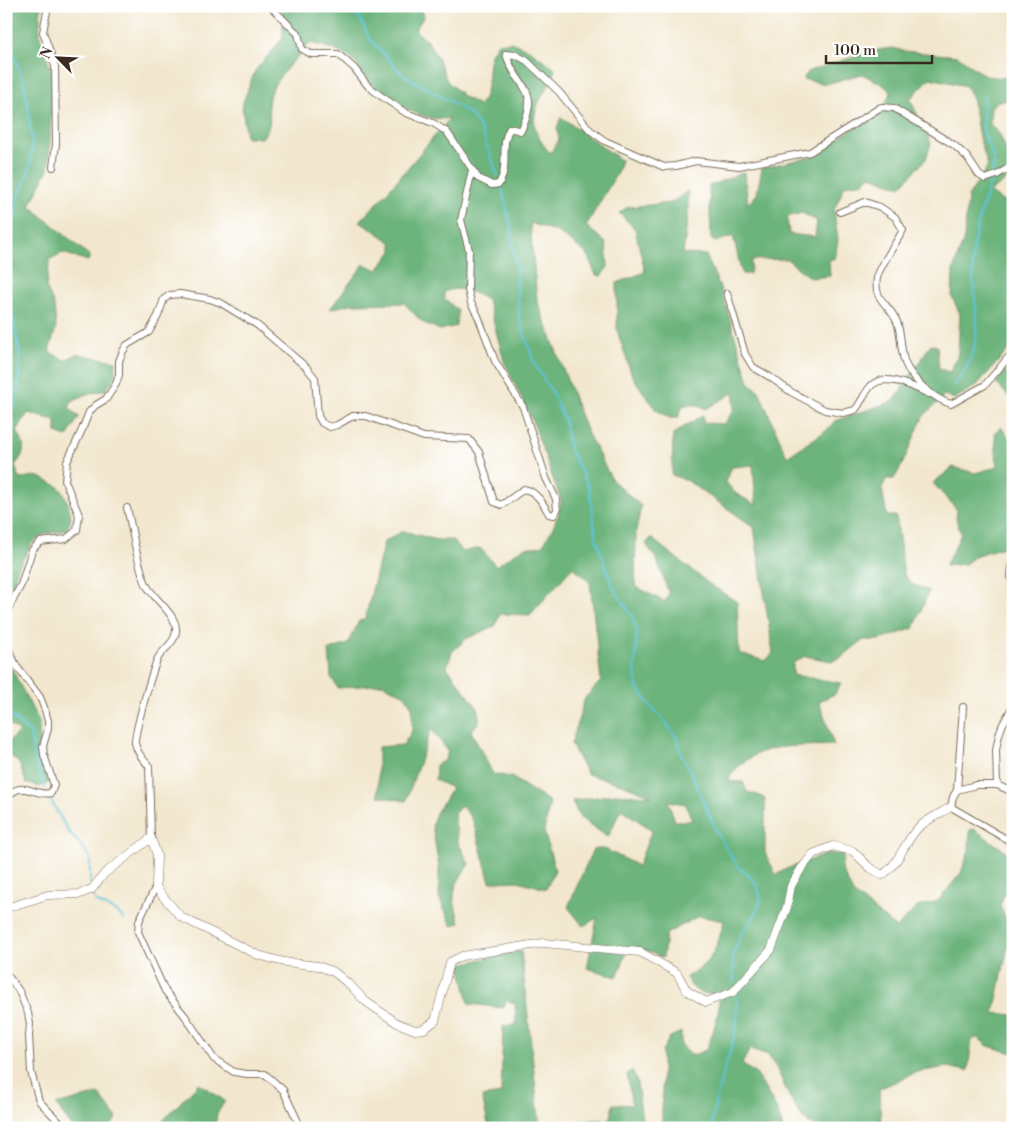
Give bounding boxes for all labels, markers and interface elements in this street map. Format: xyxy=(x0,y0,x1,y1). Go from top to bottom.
north arrow xyxy=(32,32,82,82)
scale bar xyxy=(826,32,933,64)
text: 100 m xyxy=(834,41,876,60)
text: N xyxy=(37,44,58,62)

